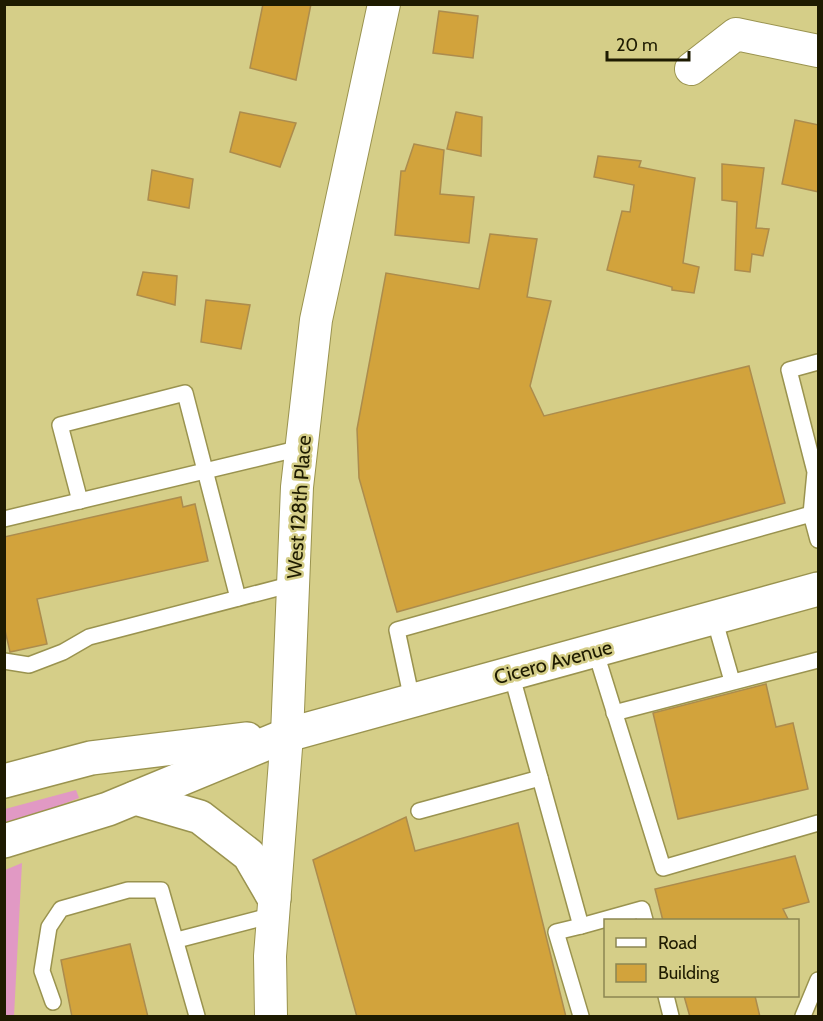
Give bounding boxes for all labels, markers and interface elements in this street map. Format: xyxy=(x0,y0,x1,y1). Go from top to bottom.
scale bar xyxy=(607,24,690,62)
text: 20 m xyxy=(616,34,658,56)
street label: West 128th Place xyxy=(282,434,316,580)
street label: Cicero Avenue xyxy=(491,635,615,689)
legend xyxy=(604,919,799,997)
text: Road xyxy=(658,932,697,954)
text: Building xyxy=(658,962,720,984)

